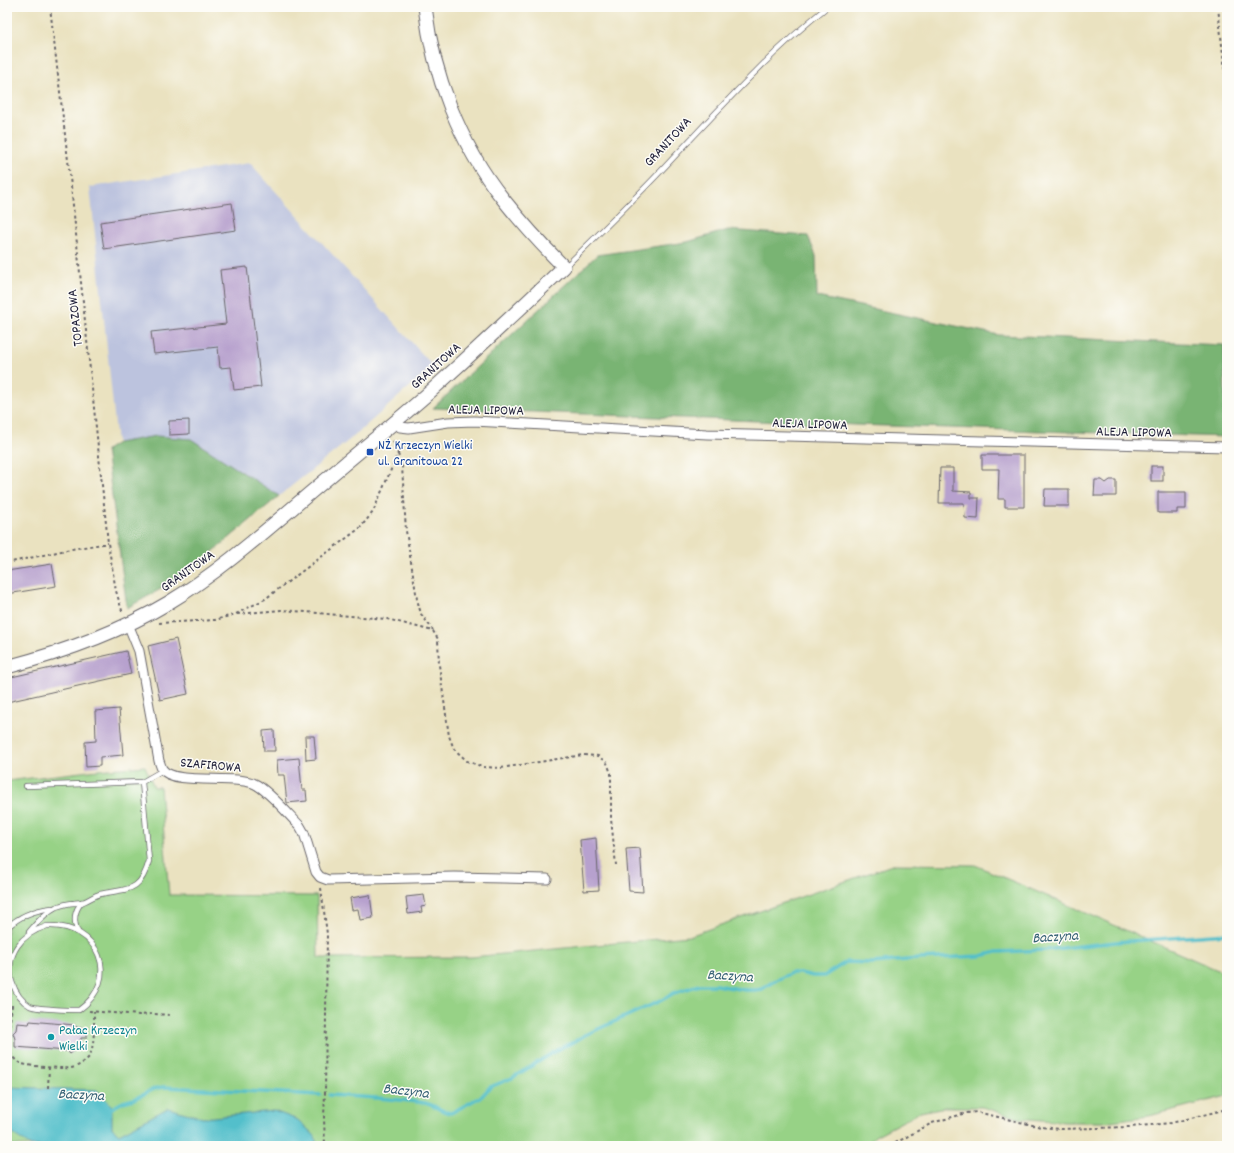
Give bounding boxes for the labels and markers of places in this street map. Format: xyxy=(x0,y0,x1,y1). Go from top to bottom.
place label: NŻ Krzeczyn Wielki ul. Granitowa 22 xyxy=(378,436,473,472)
marker: NŻ Krzeczyn Wielki ul. Granitowa 22 xyxy=(365,447,375,457)
place label: Pałac Krzeczyn Wielki xyxy=(59,1021,137,1057)
marker: Pałac Krzeczyn Wielki xyxy=(46,1032,56,1042)

